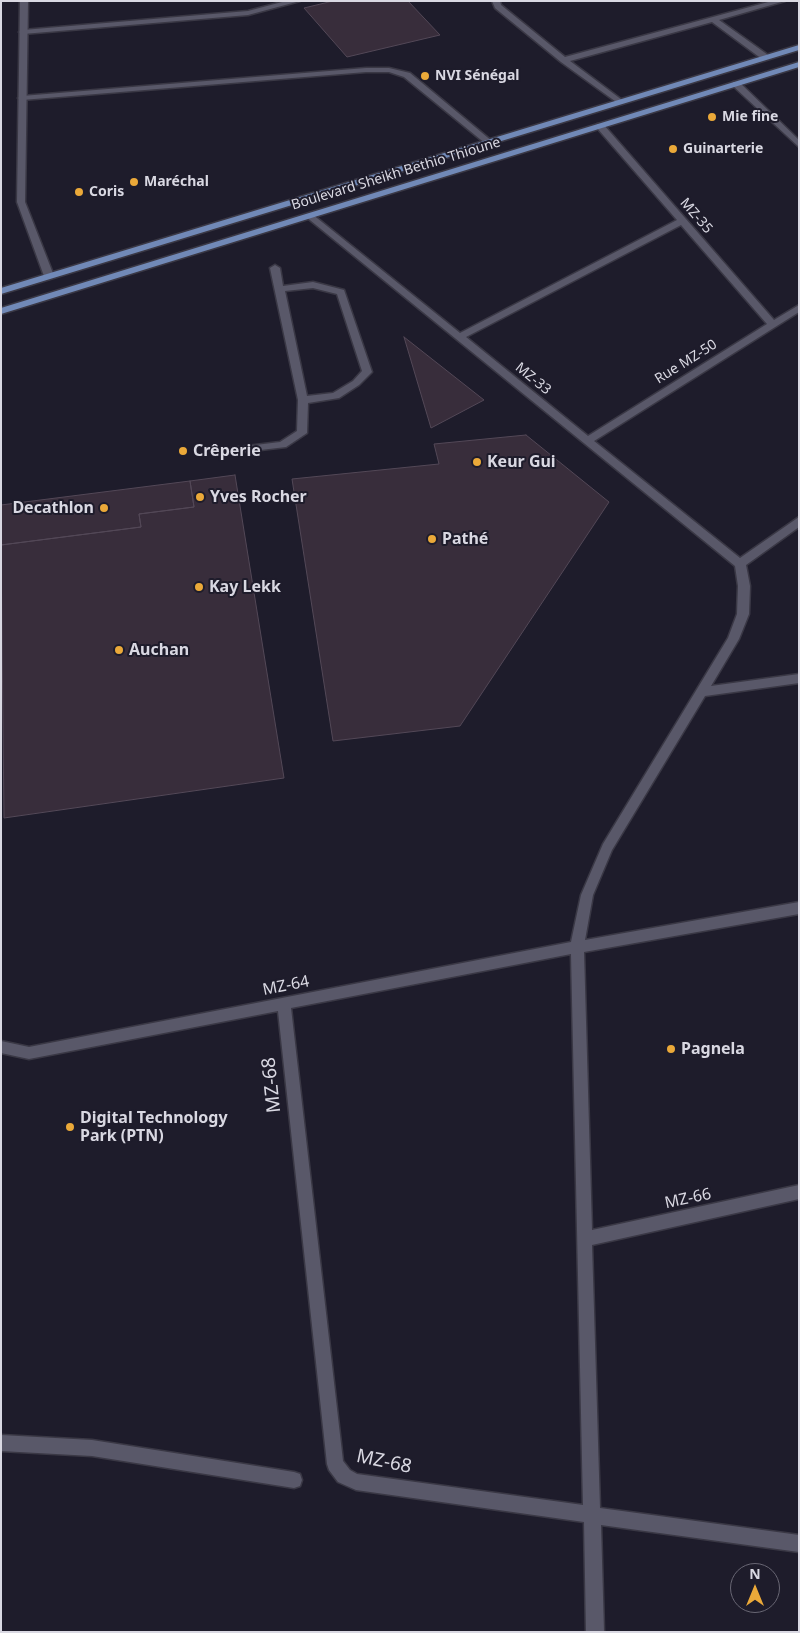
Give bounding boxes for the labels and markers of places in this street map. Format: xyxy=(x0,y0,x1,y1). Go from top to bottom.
place label: NVI Sénégal xyxy=(435,68,520,84)
marker: NVI Sénégal xyxy=(419,70,431,82)
place label: Mie fine xyxy=(722,109,778,125)
marker: Mie fine xyxy=(706,111,718,123)
place label: Guinarterie xyxy=(683,141,763,157)
marker: Guinarterie xyxy=(667,143,679,155)
place label: Maréchal xyxy=(144,174,209,190)
marker: Maréchal xyxy=(128,176,140,188)
place label: Coris xyxy=(89,184,124,200)
marker: Coris xyxy=(73,186,85,198)
place label: Crêperie xyxy=(193,441,261,461)
marker: Crêperie xyxy=(177,445,189,457)
place label: Keur Gui xyxy=(487,452,556,472)
marker: Keur Gui xyxy=(471,456,483,468)
place label: Yves Rocher xyxy=(210,487,307,507)
marker: Yves Rocher xyxy=(194,491,206,503)
place label: Decathlon xyxy=(12,498,94,518)
marker: Decathlon xyxy=(98,502,110,514)
place label: Pathé xyxy=(442,529,488,549)
marker: Pathé xyxy=(426,533,438,545)
place label: Kay Lekk xyxy=(209,577,281,597)
marker: Kay Lekk xyxy=(193,581,205,593)
place label: Auchan xyxy=(129,640,189,660)
marker: Auchan xyxy=(113,644,125,656)
place label: Pagnela xyxy=(681,1039,745,1059)
marker: Pagnela xyxy=(665,1043,677,1055)
place label: Digital Technology Park (PTN) xyxy=(80,1108,228,1146)
marker: Digital Technology Park (PTN) xyxy=(64,1121,76,1133)

